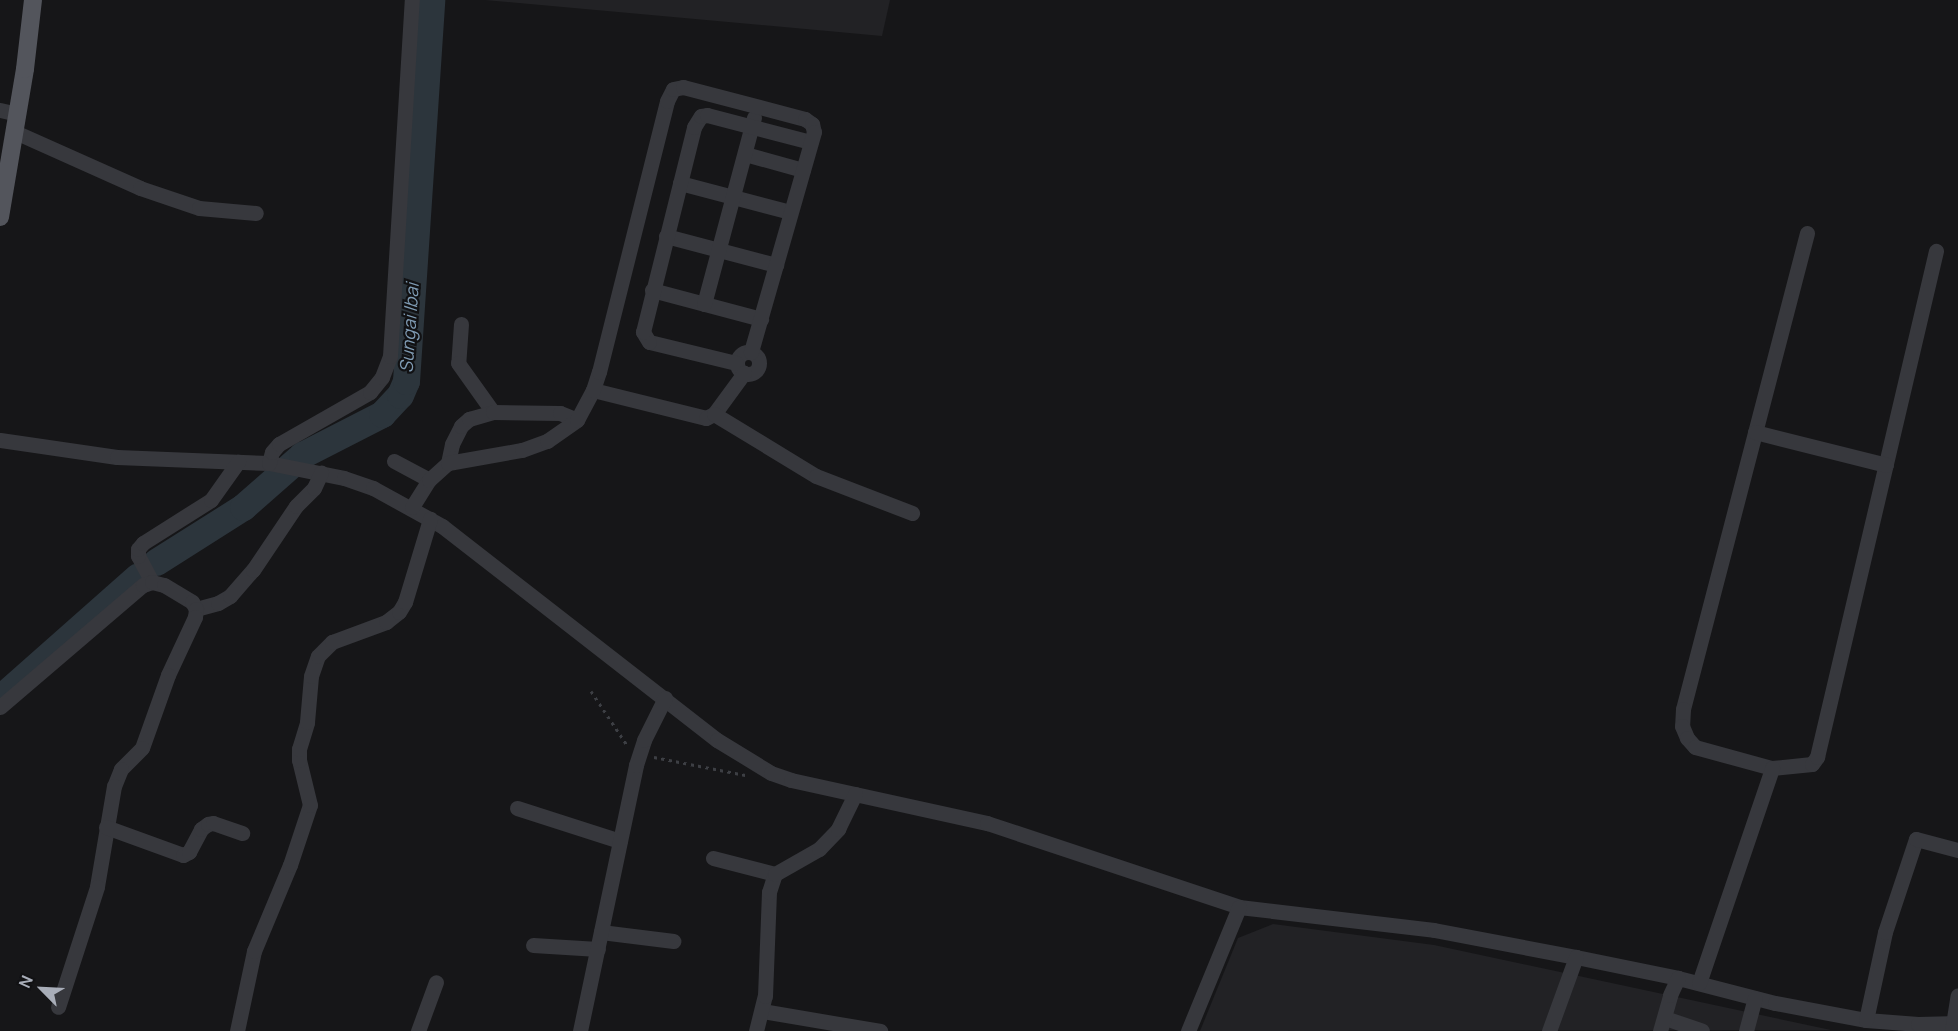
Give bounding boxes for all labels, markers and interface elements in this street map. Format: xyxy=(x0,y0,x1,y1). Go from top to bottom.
water label: Sungai Ibai xyxy=(395,282,423,374)
north arrow xyxy=(12,959,72,1019)
text: N xyxy=(13,972,38,991)

